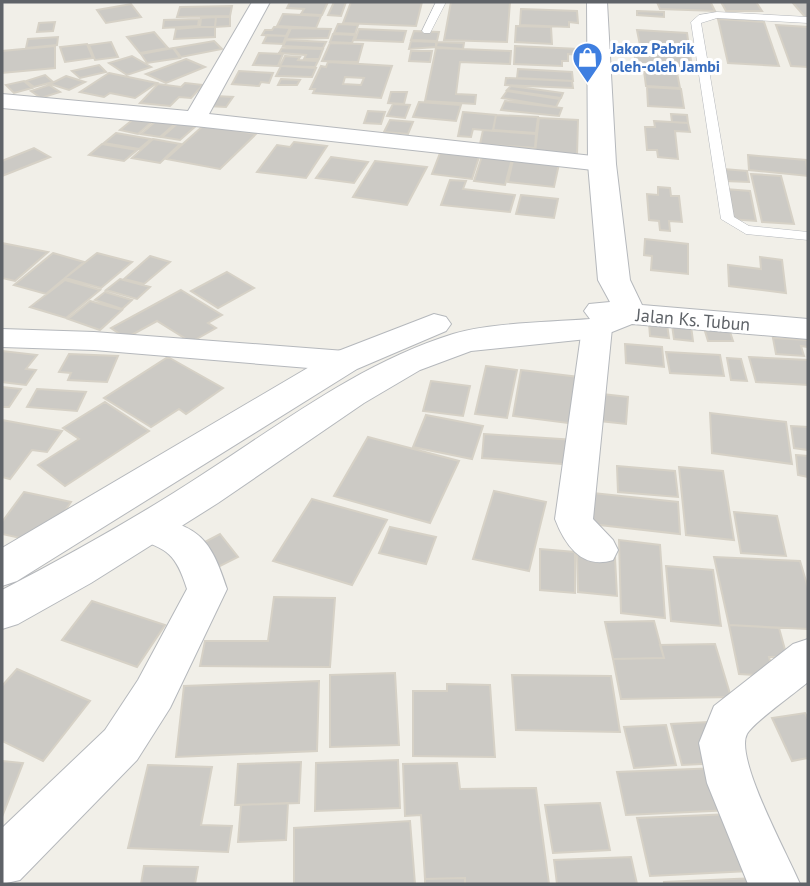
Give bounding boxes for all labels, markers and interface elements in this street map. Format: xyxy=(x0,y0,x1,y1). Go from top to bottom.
place label: Jakoz Pabrik oleh-oleh Jambi xyxy=(610,38,720,76)
shop icon: Jakoz Pabrik oleh-oleh Jambi xyxy=(571,40,605,84)
street label: Jalan Ks. Tubun xyxy=(634,303,751,336)

